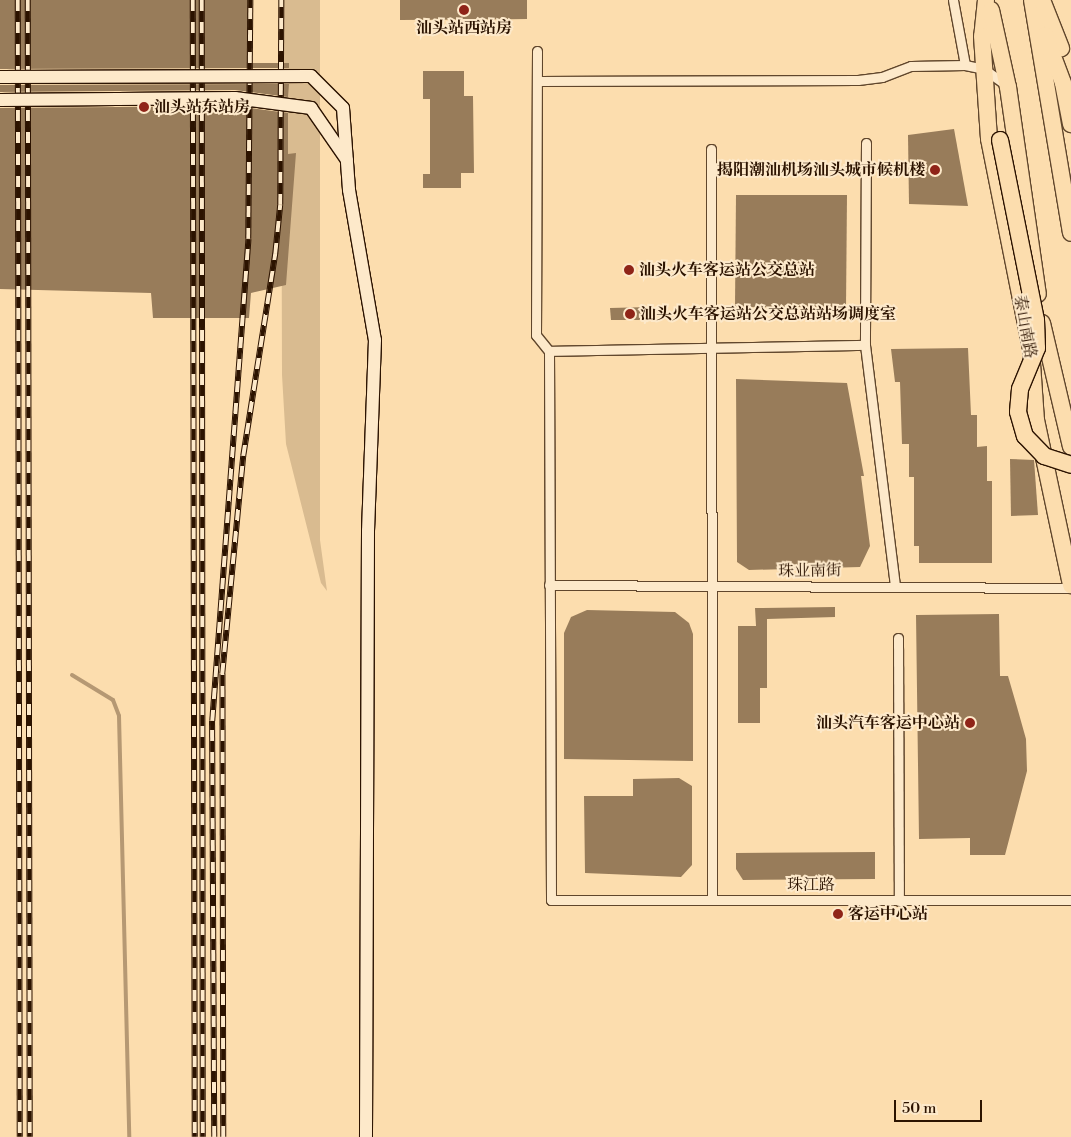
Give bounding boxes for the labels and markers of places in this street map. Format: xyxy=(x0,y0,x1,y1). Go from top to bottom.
marker: 汕头站西站房 xyxy=(458,4,470,16)
place label: 汕头站西站房 xyxy=(416,18,512,38)
place label: 汕头站东站房 xyxy=(154,97,250,117)
marker: 汕头站东站房 xyxy=(138,101,150,113)
place label: 揭阳潮汕机场汕头城市候机楼 xyxy=(717,160,925,180)
marker: 揭阳潮汕机场汕头城市候机楼 xyxy=(929,164,941,176)
place label: 汕头火车客运站公交总站 xyxy=(639,260,815,280)
marker: 汕头火车客运站公交总站 xyxy=(623,264,635,276)
place label: 汕头火车客运站公交总站站场调度室 xyxy=(640,304,896,324)
marker: 汕头火车客运站公交总站站场调度室 xyxy=(624,308,636,320)
place label: 汕头汽车客运中心站 xyxy=(816,713,960,733)
marker: 汕头汽车客运中心站 xyxy=(964,717,976,729)
place label: 客运中心站 xyxy=(848,904,928,924)
marker: 客运中心站 xyxy=(832,908,844,920)

